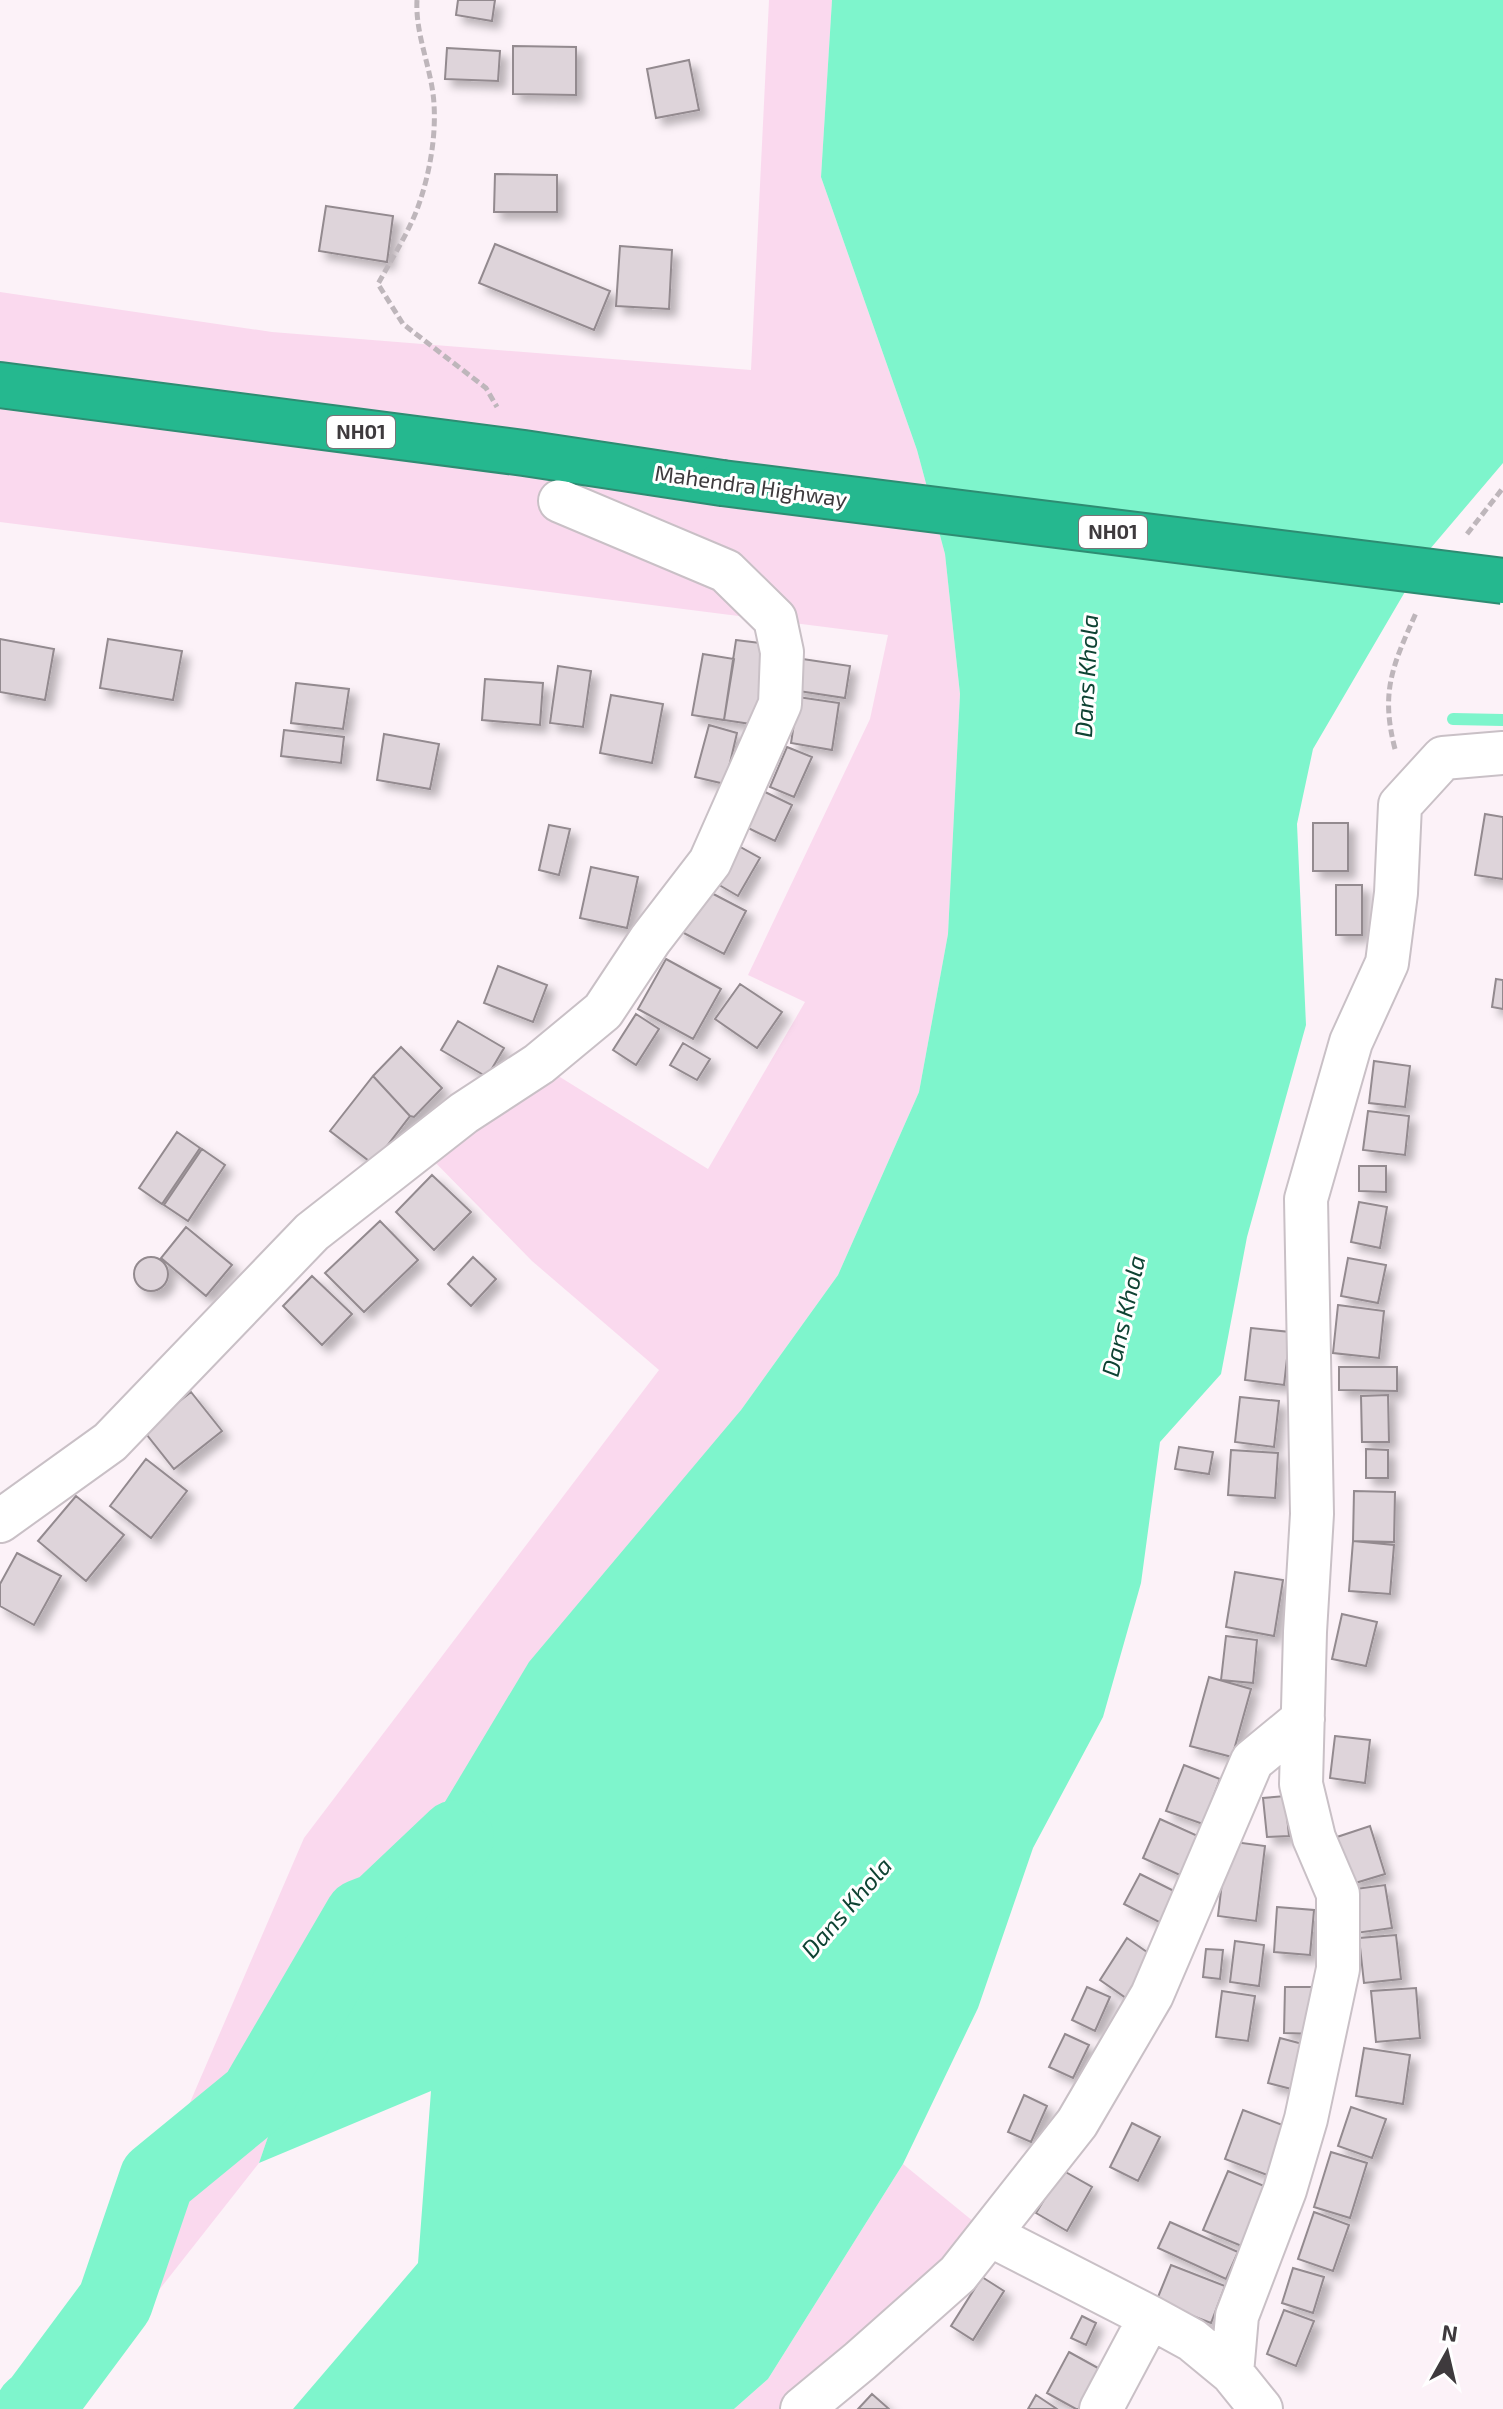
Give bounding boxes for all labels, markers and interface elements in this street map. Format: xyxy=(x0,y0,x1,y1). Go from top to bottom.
road number: NH01 xyxy=(327,416,395,448)
street label: Mahendra Highway xyxy=(653,459,849,511)
road number: NH01 xyxy=(1079,516,1147,548)
water label: Dans Khola xyxy=(1068,614,1103,738)
water label: Dans Khola xyxy=(1095,1252,1151,1379)
water label: Dans Khola xyxy=(794,1851,897,1963)
north arrow xyxy=(1407,2313,1487,2393)
text: N xyxy=(1440,2318,1460,2346)

